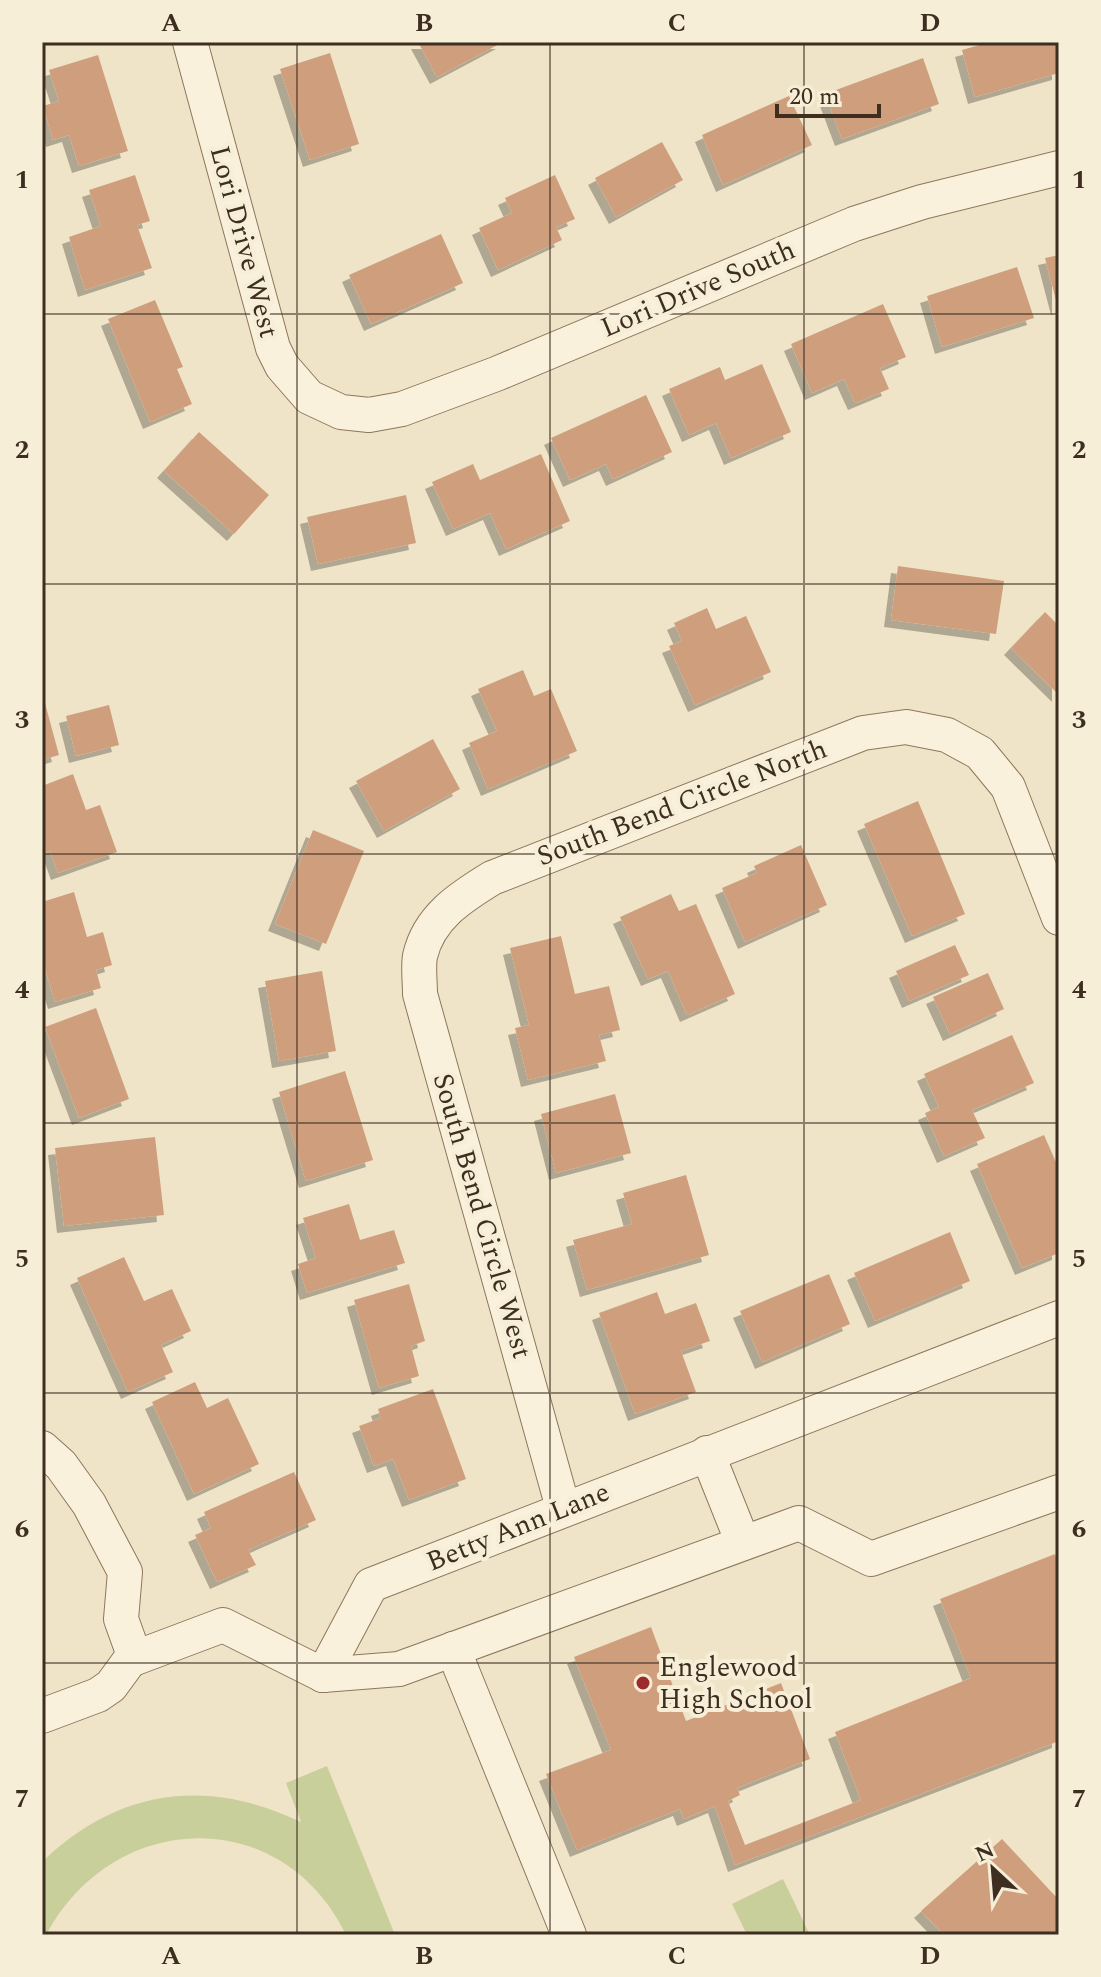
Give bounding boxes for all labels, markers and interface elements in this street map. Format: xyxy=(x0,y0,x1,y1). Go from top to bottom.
text: A xyxy=(161,3,181,43)
text: B xyxy=(415,3,433,43)
text: C xyxy=(668,3,686,43)
text: D xyxy=(920,3,940,43)
scale bar xyxy=(777,68,879,118)
text: 20 m xyxy=(789,79,840,115)
street label: Lori Drive West xyxy=(198,141,290,343)
text: 1 xyxy=(15,160,29,200)
text: 1 xyxy=(1072,160,1086,200)
street label: Lori Drive South xyxy=(594,229,802,349)
text: 2 xyxy=(15,430,29,470)
text: 2 xyxy=(1072,430,1086,470)
text: 3 xyxy=(15,700,29,740)
text: 3 xyxy=(1072,700,1086,740)
street label: South Bend Circle North xyxy=(531,728,833,878)
text: 4 xyxy=(15,970,30,1010)
text: 4 xyxy=(1072,970,1087,1010)
street label: South Bend Circle West xyxy=(421,1068,543,1364)
text: 5 xyxy=(15,1239,29,1279)
text: 5 xyxy=(1072,1239,1086,1279)
street label: Betty Ann Lane xyxy=(420,1471,616,1583)
text: 6 xyxy=(15,1509,29,1549)
text: 6 xyxy=(1072,1509,1086,1549)
place label: Englewood High School xyxy=(659,1646,813,1721)
marker: Englewood High School xyxy=(634,1674,652,1692)
text: 7 xyxy=(15,1779,29,1819)
text: 7 xyxy=(1072,1779,1086,1819)
north arrow xyxy=(953,1829,1033,1909)
text: N xyxy=(970,1834,1000,1871)
text: A xyxy=(161,1936,181,1976)
text: B xyxy=(415,1936,433,1976)
text: C xyxy=(668,1936,686,1976)
text: D xyxy=(920,1936,940,1976)

